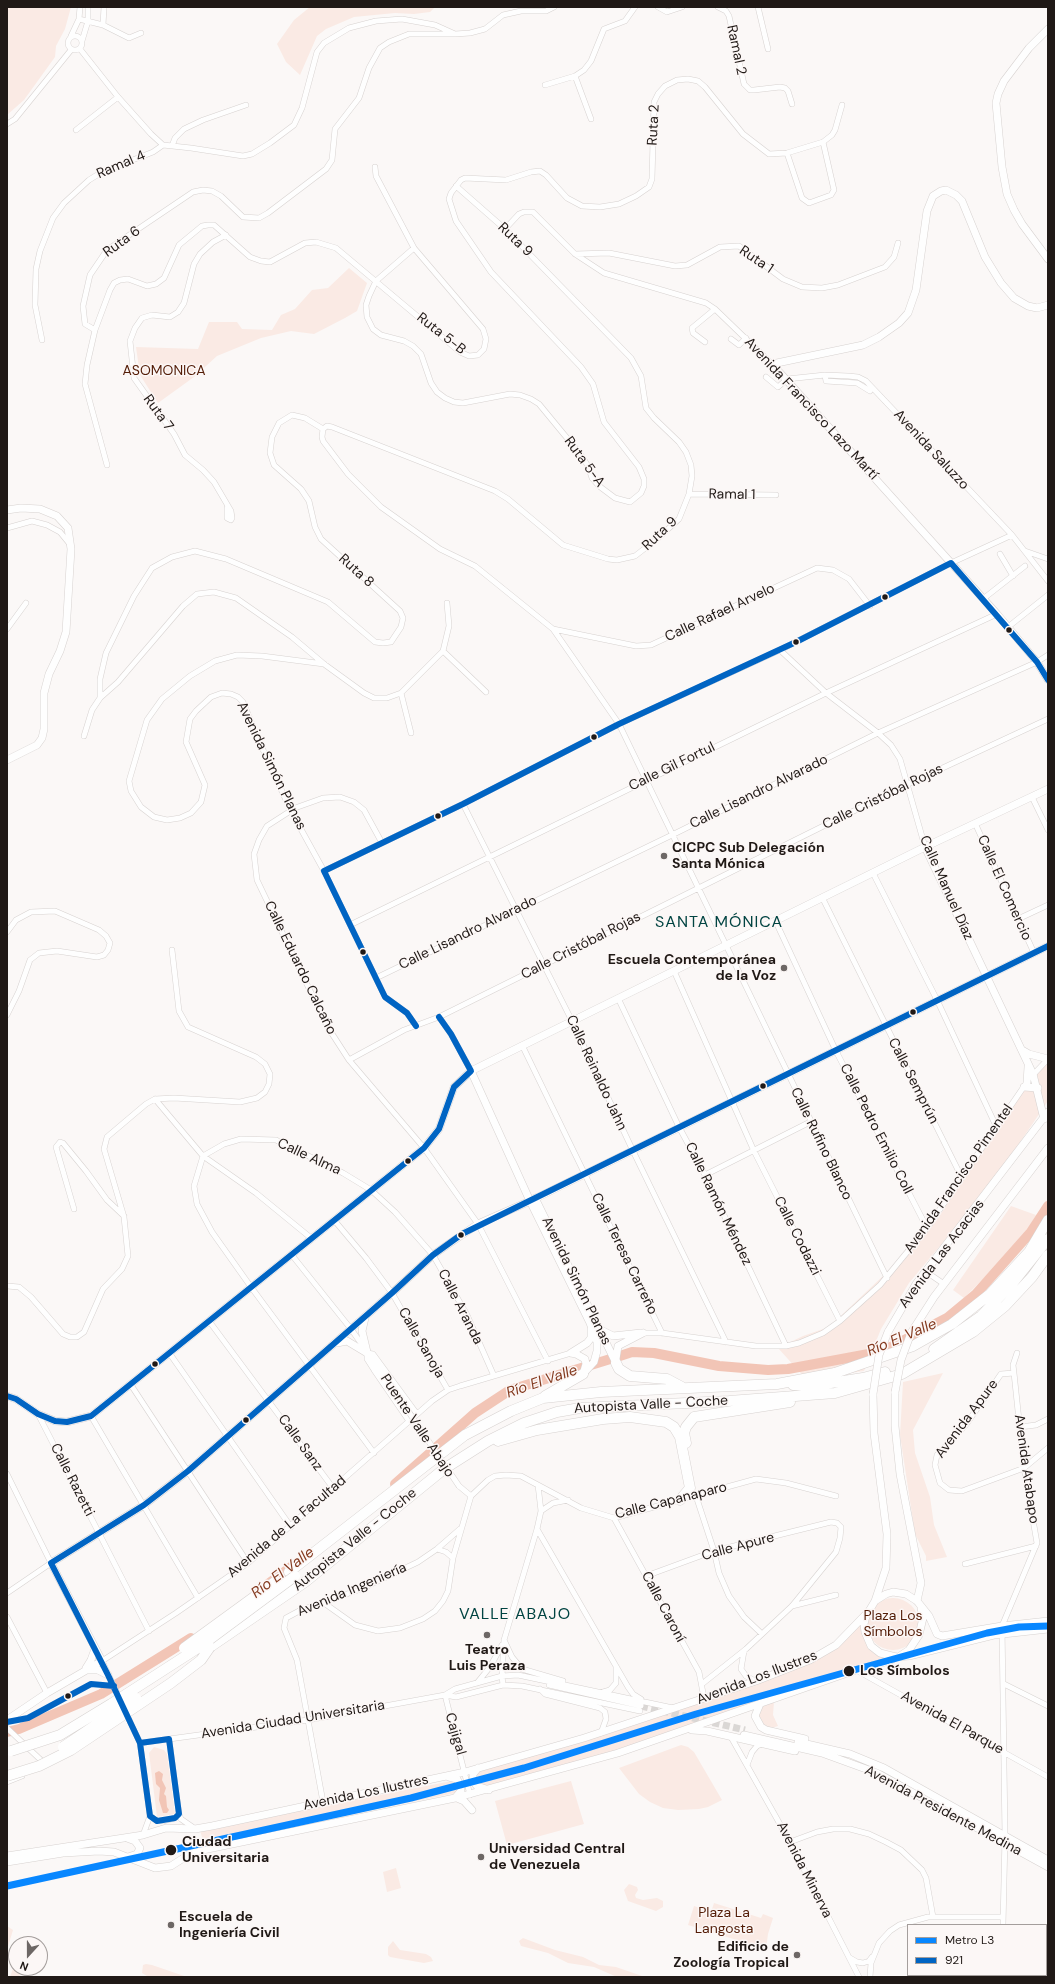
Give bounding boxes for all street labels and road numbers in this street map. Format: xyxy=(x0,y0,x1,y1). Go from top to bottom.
street label: Ramal 2 xyxy=(723,23,749,77)
street label: Ruta 2 xyxy=(645,104,663,146)
street label: Ramal 4 xyxy=(94,147,148,183)
street label: Ruta 9 xyxy=(494,219,536,261)
street label: Ruta 6 xyxy=(100,223,144,261)
street label: Ruta 1 xyxy=(736,243,776,277)
street label: Ruta 5-B xyxy=(413,310,469,358)
street label: Avenida Francisco Lazo Martí xyxy=(741,334,881,484)
street label: Ruta 7 xyxy=(139,392,177,434)
street label: Avenida Saluzzo xyxy=(890,407,972,493)
street label: Ruta 5-A xyxy=(560,434,608,490)
street label: Ramal 1 xyxy=(708,486,756,504)
street label: Ruta 9 xyxy=(639,514,681,554)
street label: Ruta 8 xyxy=(335,551,377,591)
street label: Calle Rafael Arvelo xyxy=(662,580,778,646)
street label: Avenida Simón Planas xyxy=(233,699,309,833)
street label: Calle Gil Fortul xyxy=(626,739,718,795)
street label: Calle Lisandro Alvarado xyxy=(687,751,831,833)
street label: Calle Cristóbal Rojas xyxy=(820,761,946,833)
street label: Calle Manuel Díaz xyxy=(915,833,977,943)
street label: Calle El Comercio xyxy=(973,833,1035,943)
street label: Calle Lisandro Alvarado xyxy=(396,892,540,974)
street label: Calle Eduardo Calcaño xyxy=(260,899,340,1037)
street label: Calle Cristóbal Rojas xyxy=(518,909,644,983)
street label: Calle Reinaldo Jahn xyxy=(562,1013,630,1133)
street label: Calle Semprún xyxy=(884,1035,942,1127)
street label: Calle Pedro Emilio Coll xyxy=(836,1061,916,1197)
street label: Calle Rufino Blanco xyxy=(786,1085,856,1203)
street label: Avenida Francisco Pimentel xyxy=(901,1101,1017,1257)
street label: Calle Alma xyxy=(275,1135,343,1179)
street label: Calle Ramón Méndez xyxy=(681,1140,755,1268)
street label: Calle Teresa Carreño xyxy=(587,1190,661,1318)
street label: Calle Codazzi xyxy=(770,1194,824,1278)
street label: Avenida Las Acacias xyxy=(896,1196,988,1312)
street label: Avenida Simón Planas xyxy=(538,1214,614,1348)
street label: Calle Aranda xyxy=(434,1267,486,1347)
street label: Calle Sanoja xyxy=(394,1305,448,1381)
street label: Puente Valle Abajo xyxy=(376,1371,458,1481)
street label: Avenida Apure xyxy=(932,1376,1002,1462)
street label: Autopista Valle - Coche xyxy=(574,1393,728,1417)
street label: Calle Sanz xyxy=(274,1411,326,1475)
street label: Avenida Atabapo xyxy=(1010,1413,1042,1525)
street label: Calle Razetti xyxy=(46,1441,98,1519)
street label: Avenida de La Facultad xyxy=(224,1472,350,1582)
street label: Calle Capanaparo xyxy=(613,1479,729,1523)
street label: Autopista Valle - Coche xyxy=(290,1485,420,1595)
street label: Calle Apure xyxy=(700,1529,776,1565)
street label: Avenida Ingeniería xyxy=(295,1559,409,1621)
street label: Calle Caroní xyxy=(637,1569,689,1645)
street label: Avenida Los Ilustres xyxy=(694,1647,820,1709)
street label: Avenida El Parque xyxy=(898,1688,1006,1758)
street label: Avenida Ciudad Universitaria xyxy=(200,1697,386,1743)
street label: Cajigal xyxy=(441,1711,469,1757)
street label: Avenida Presidente Medina xyxy=(861,1762,1025,1860)
street label: Avenida Los Ilustres xyxy=(302,1772,430,1814)
street label: Avenida Minerva xyxy=(772,1819,836,1921)

